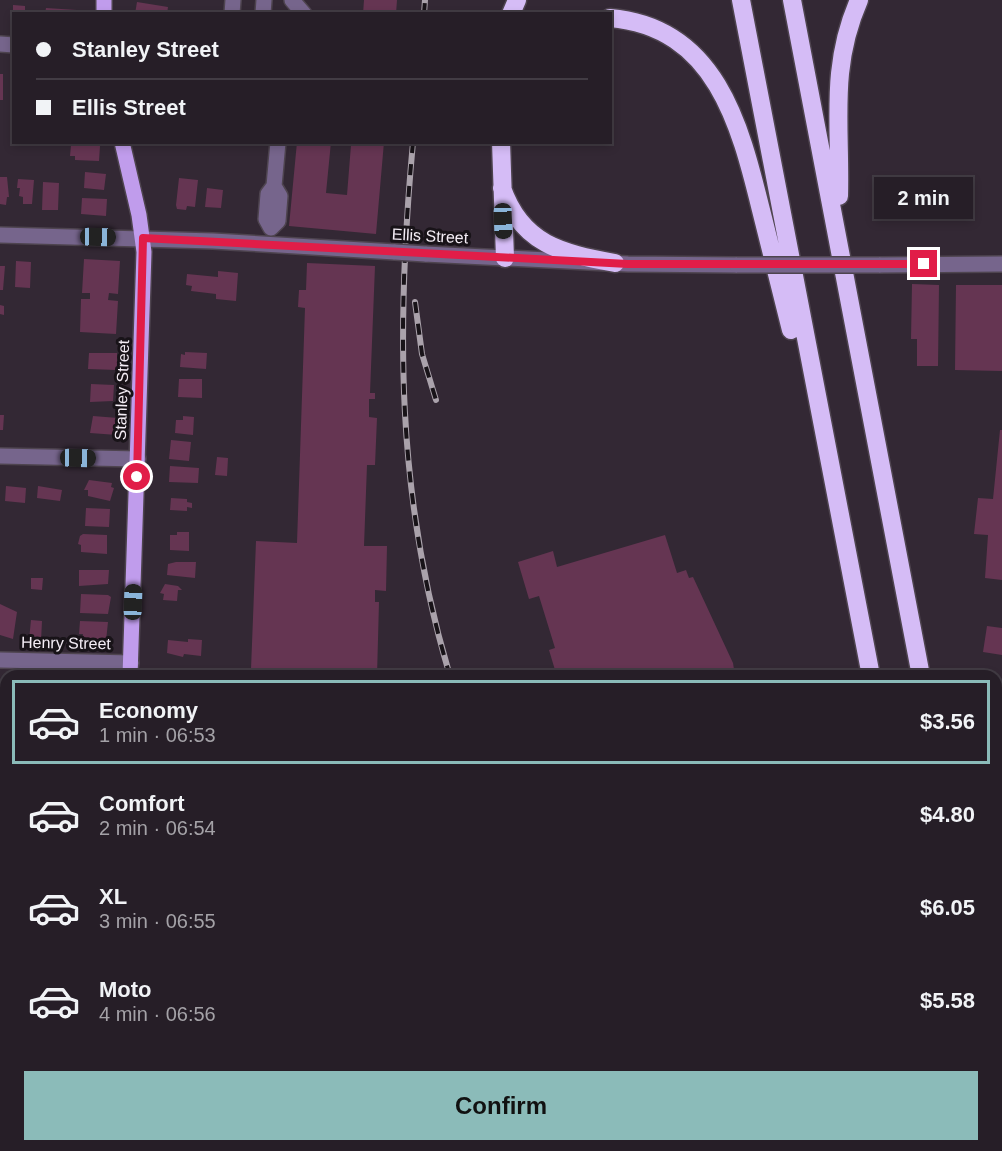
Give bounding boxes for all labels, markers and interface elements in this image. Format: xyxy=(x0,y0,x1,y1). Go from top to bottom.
text: Stanley Street xyxy=(72,37,219,62)
text: Ellis Street xyxy=(72,95,186,120)
callout: 2 min xyxy=(874,177,974,219)
text: 2 min xyxy=(897,187,950,209)
car xyxy=(493,203,513,239)
street label: Ellis Street xyxy=(391,226,469,247)
car xyxy=(80,228,116,246)
route end xyxy=(910,250,937,277)
street label: Stanley Street xyxy=(112,339,132,441)
car xyxy=(60,449,96,467)
route start xyxy=(123,463,150,490)
car xyxy=(123,584,143,620)
street label: Henry Street xyxy=(21,634,112,652)
icon: car xyxy=(27,695,81,749)
text: Economy xyxy=(99,698,198,723)
text: $3.56 xyxy=(920,709,975,734)
text: 1 min · 06:53 xyxy=(99,724,216,746)
icon: car xyxy=(27,788,81,842)
text: Comfort xyxy=(99,791,185,816)
text: $4.80 xyxy=(920,802,975,827)
text: 2 min · 06:54 xyxy=(99,817,216,839)
icon: car xyxy=(27,881,81,935)
text: XL xyxy=(99,884,127,909)
text: $6.05 xyxy=(920,895,975,920)
text: 3 min · 06:55 xyxy=(99,910,216,932)
icon: car xyxy=(27,974,81,1028)
text: Moto xyxy=(99,977,152,1002)
text: $5.58 xyxy=(920,988,975,1013)
text: 4 min · 06:56 xyxy=(99,1003,216,1025)
button: Confirm xyxy=(24,1071,978,1140)

